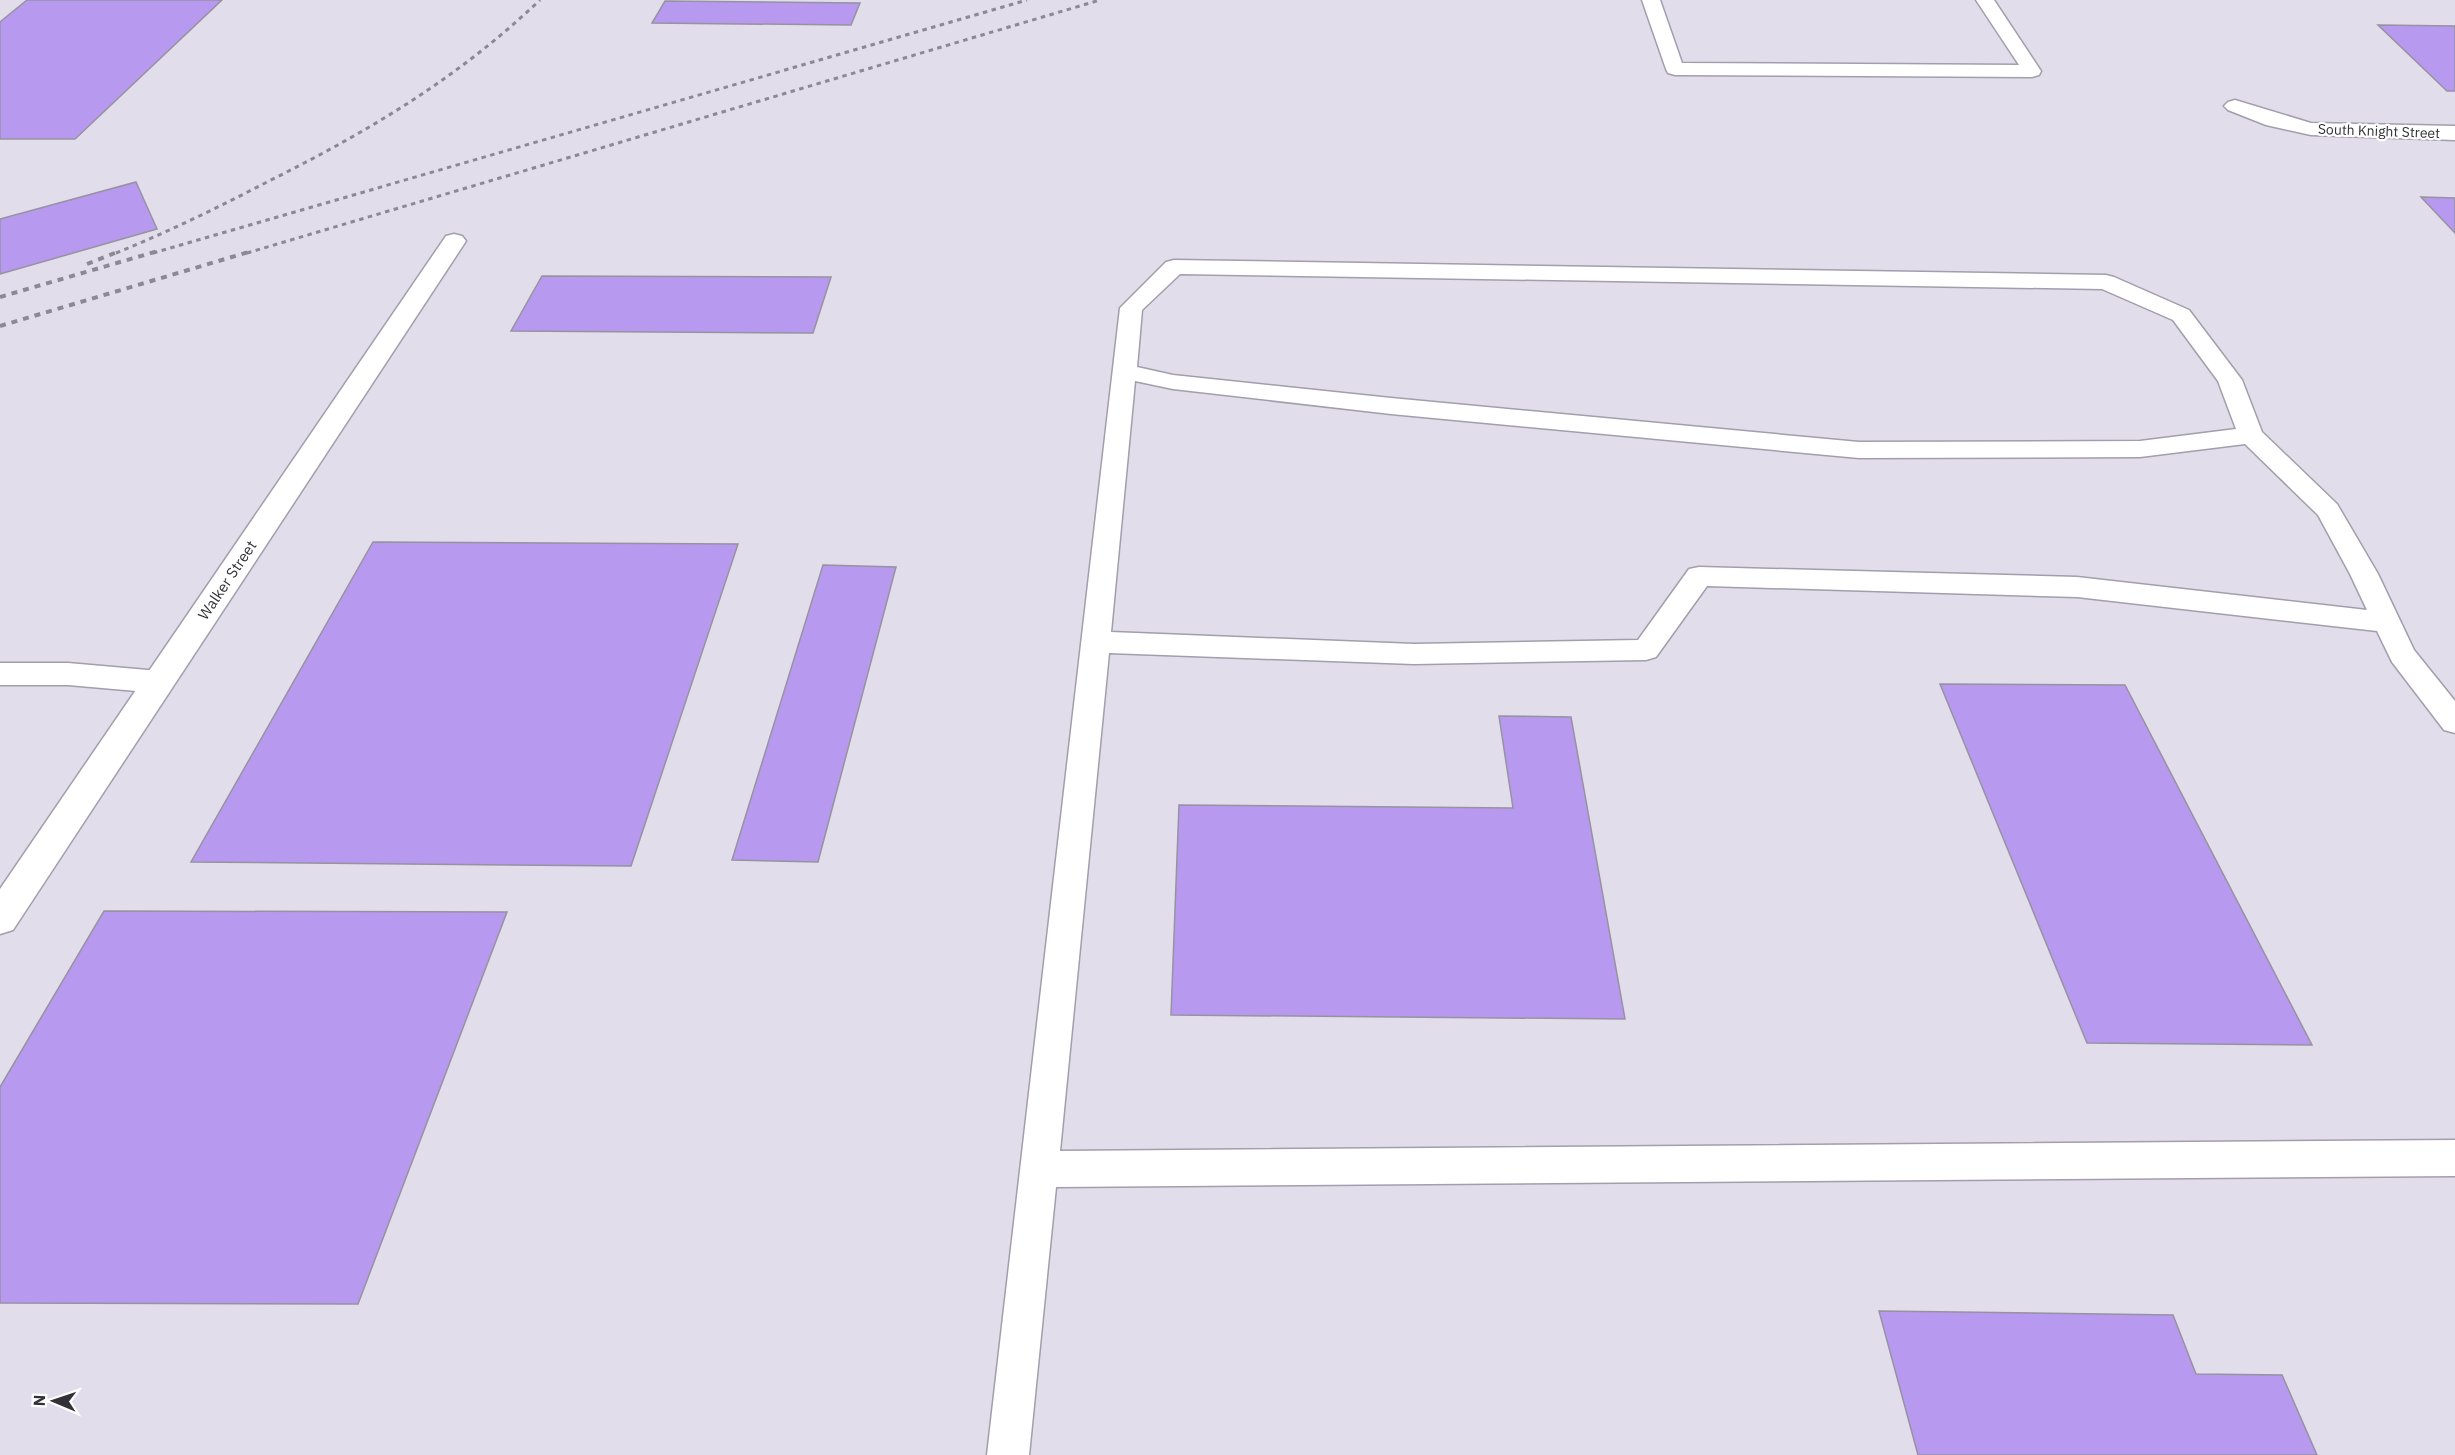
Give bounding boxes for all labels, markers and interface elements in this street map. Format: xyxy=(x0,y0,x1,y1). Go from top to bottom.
street label: South Knight Street xyxy=(2318,120,2440,142)
street label: Walker Street xyxy=(194,537,260,623)
north arrow xyxy=(24,1371,84,1431)
text: N xyxy=(29,1394,49,1407)

